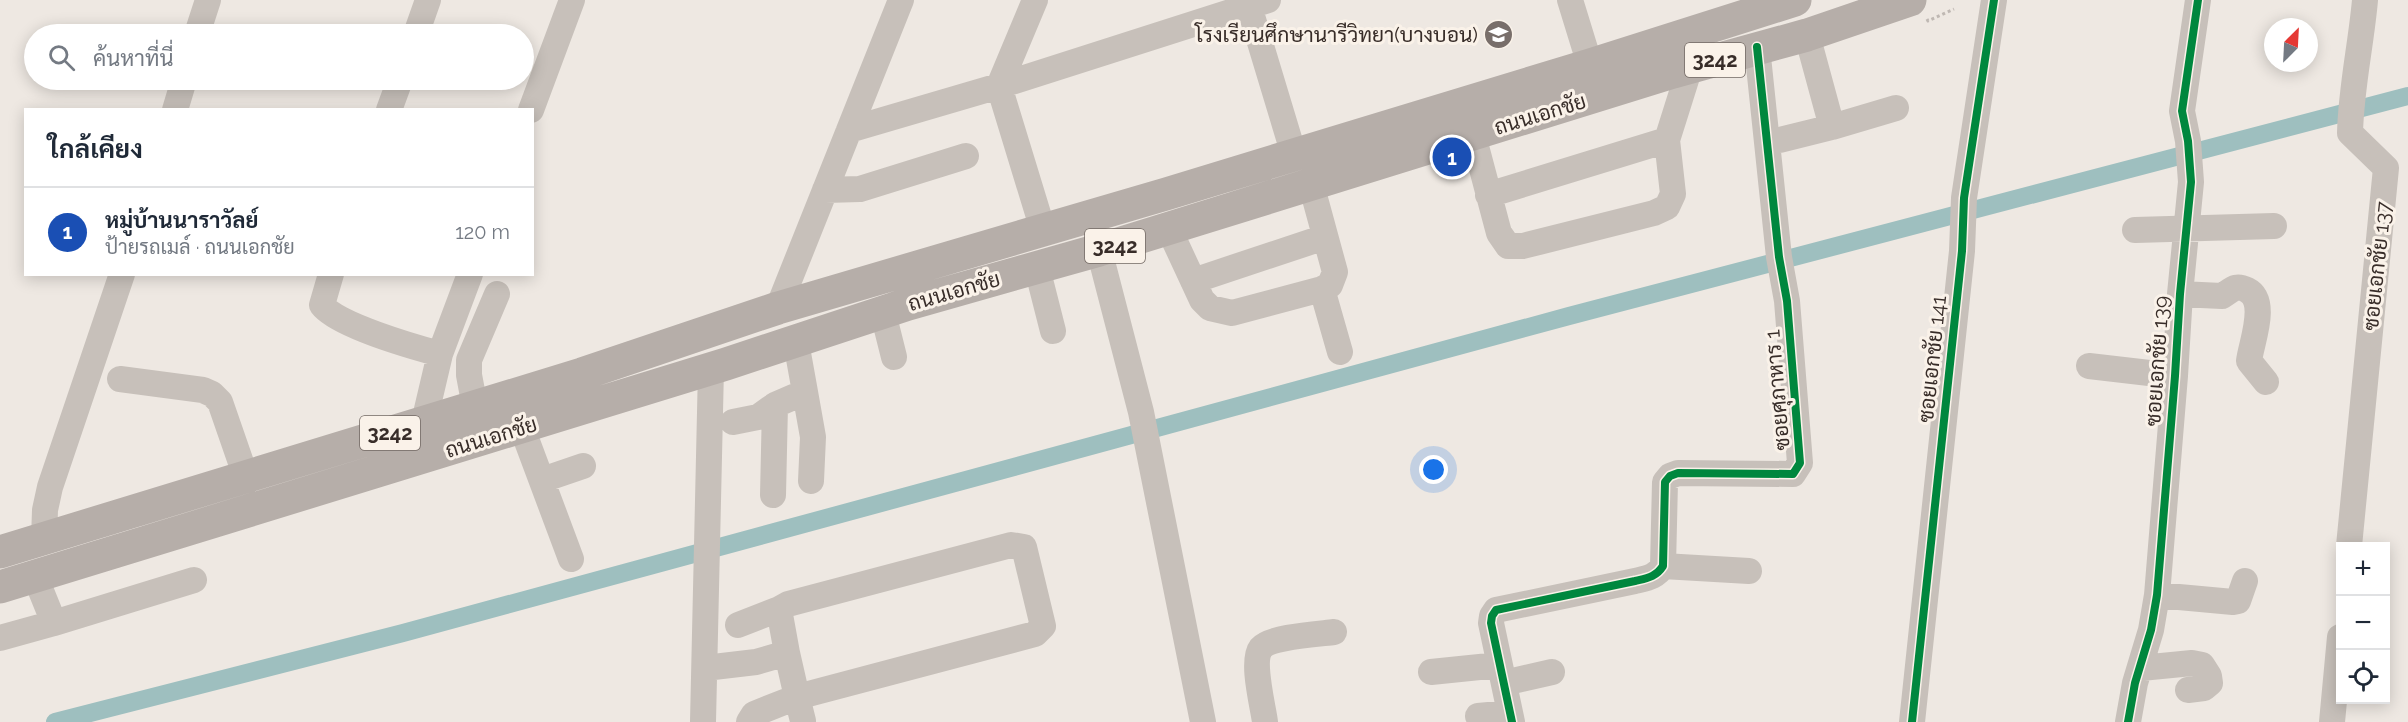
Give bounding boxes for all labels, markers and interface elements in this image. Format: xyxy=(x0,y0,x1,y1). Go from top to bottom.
school or university icon: โรงเรียนศึกษานารีวิทยา(บางบอน) xyxy=(1483,18,1515,50)
north arrow xyxy=(2264,18,2318,72)
place label: โรงเรียนศึกษานารีวิทยา(บางบอน) xyxy=(1194,22,1478,47)
search box xyxy=(24,24,534,90)
icon: search xyxy=(45,41,78,74)
road number: 3242 xyxy=(1685,43,1745,77)
text: ค้นหาที่นี่ xyxy=(93,45,173,71)
street label: ถนนเอกชัย xyxy=(1491,88,1589,140)
text: ใกล้เคียง xyxy=(48,134,143,164)
pin: 1 xyxy=(1432,134,1472,180)
street label: ซอยเอกชัย 137 xyxy=(2358,199,2396,332)
text: หมู่บ้านนาราวัลย์ xyxy=(105,207,258,233)
text: 1 xyxy=(63,220,72,244)
text: 120 m xyxy=(455,220,510,244)
road number: 3242 xyxy=(1085,229,1145,263)
text: ป้ายรถเมล์ · ถนนเอกชัย xyxy=(105,235,295,259)
street label: ถนนเอกชัย xyxy=(905,266,1003,316)
street label: ซอยเอกชัย 141 xyxy=(1913,294,1951,424)
street label: ซอยเอกชัย 139 xyxy=(2140,295,2174,427)
street label: ซอยศุภาหาร 1 xyxy=(1759,328,1797,451)
street label: ถนนเอกชัย xyxy=(442,411,540,463)
road number: 3242 xyxy=(360,416,420,450)
your location xyxy=(1419,455,1448,484)
map controls xyxy=(2336,542,2390,704)
button: + xyxy=(2336,542,2390,596)
button: − xyxy=(2336,596,2390,650)
button: locate xyxy=(2336,650,2390,704)

